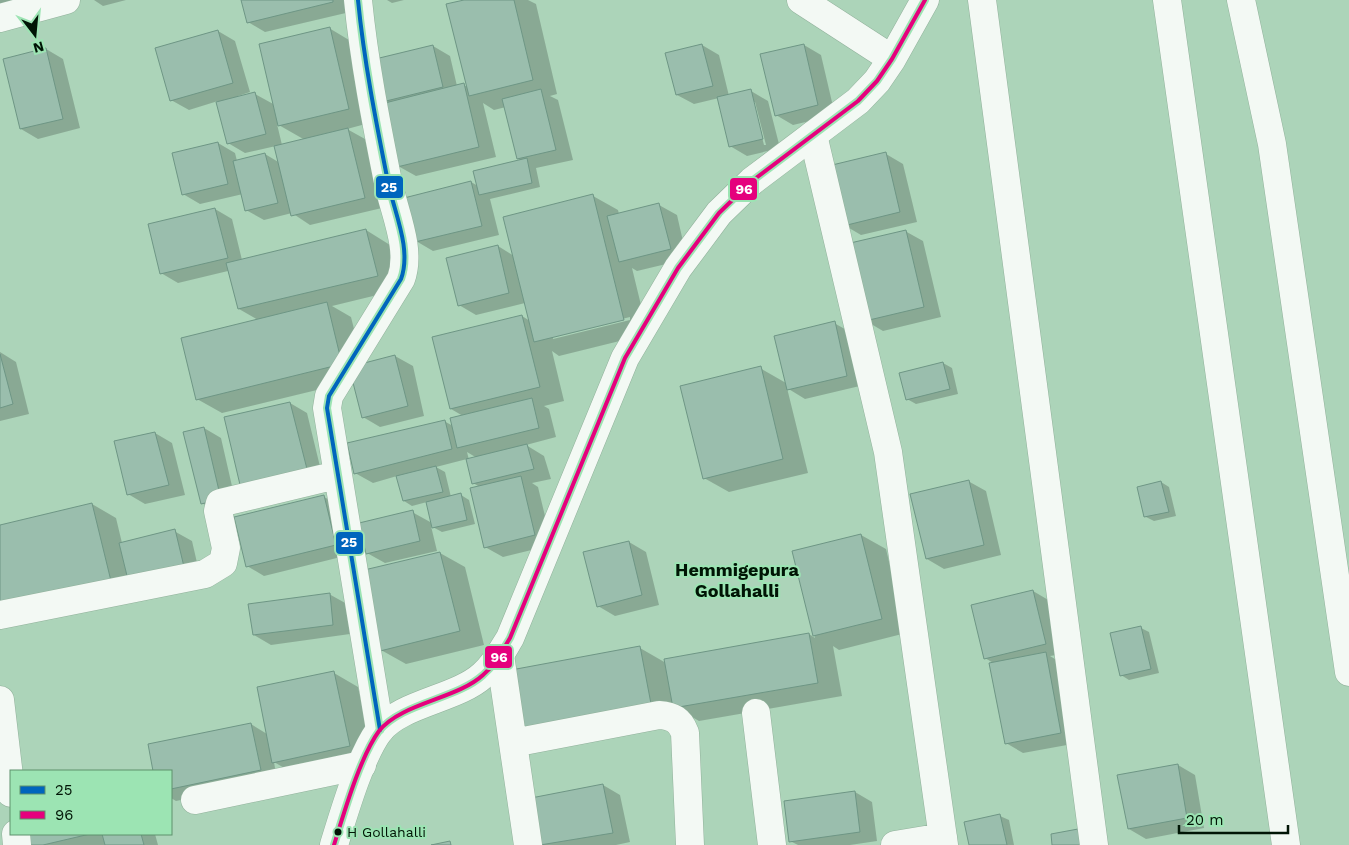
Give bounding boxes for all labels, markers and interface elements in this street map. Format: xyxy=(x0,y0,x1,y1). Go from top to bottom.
north arrow xyxy=(10,10,60,60)
text: N xyxy=(31,38,46,57)
line badge: 25 xyxy=(375,175,404,199)
line badge: 96 xyxy=(729,177,758,201)
text: 25 xyxy=(381,179,397,195)
text: 96 xyxy=(735,181,753,197)
line badge: 25 xyxy=(335,531,364,555)
text: 25 xyxy=(341,534,357,550)
district label: Hemmigepura Gollahalli xyxy=(675,559,799,601)
line badge: 96 xyxy=(484,645,513,669)
text: 96 xyxy=(490,649,508,665)
legend xyxy=(10,770,172,835)
text: 25 xyxy=(55,781,72,799)
scale bar xyxy=(1179,802,1288,834)
text: 96 xyxy=(55,806,73,824)
text: 20 m xyxy=(1186,811,1224,829)
place label: H Gollahalli xyxy=(347,824,426,840)
marker: H Gollahalli xyxy=(333,827,343,837)

